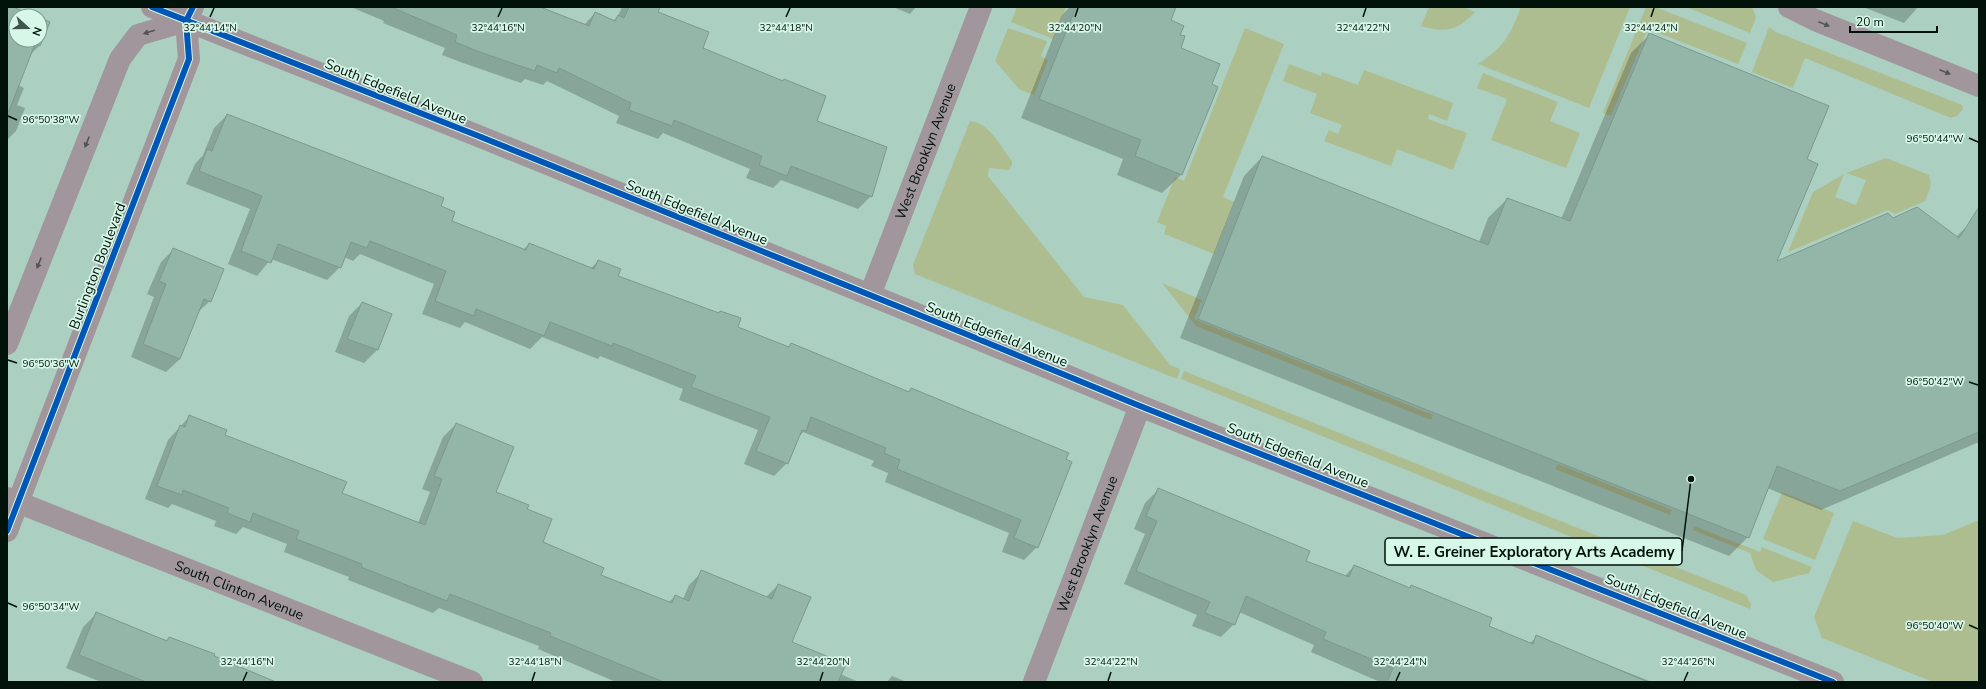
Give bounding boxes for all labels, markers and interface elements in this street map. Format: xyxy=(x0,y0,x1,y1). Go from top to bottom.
north arrow xyxy=(8,8,48,48)
scale bar xyxy=(1850,8,1937,34)
text: 20 m xyxy=(1856,14,1884,30)
text: 32°44'14"N xyxy=(183,21,237,35)
text: 32°44'16"N xyxy=(471,21,525,35)
text: 32°44'18"N xyxy=(759,21,813,35)
text: 32°44'20"N xyxy=(1048,21,1102,35)
text: 32°44'22"N xyxy=(1336,21,1390,35)
text: 32°44'24"N xyxy=(1624,21,1678,35)
one-way arrow xyxy=(1818,21,1830,27)
text: N xyxy=(28,25,45,38)
one-way arrow xyxy=(142,29,154,35)
street label: South Edgefield Avenue xyxy=(322,54,470,129)
one-way arrow xyxy=(1939,69,1951,75)
street label: West Brooklyn Avenue xyxy=(891,81,961,222)
text: 96°50'38"W xyxy=(23,113,79,127)
text: 96°50'44"W xyxy=(1907,132,1963,146)
one-way arrow xyxy=(84,136,90,147)
street label: South Edgefield Avenue xyxy=(623,175,771,250)
street label: Burlington Boulevard xyxy=(65,200,130,332)
one-way arrow xyxy=(36,257,42,269)
street label: South Edgefield Avenue xyxy=(923,297,1071,372)
text: 96°50'36"W xyxy=(23,357,79,371)
text: 96°50'42"W xyxy=(1907,375,1963,389)
street label: South Edgefield Avenue xyxy=(1224,418,1372,493)
street label: West Brooklyn Avenue xyxy=(1053,473,1122,615)
callout: W. E. Greiner Exploratory Arts Academy xyxy=(1385,538,1682,565)
text: W. E. Greiner Exploratory Arts Academy xyxy=(1393,542,1675,562)
street label: South Clinton Avenue xyxy=(172,556,307,625)
street label: South Edgefield Avenue xyxy=(1602,569,1750,644)
text: 96°50'34"W xyxy=(23,600,79,614)
text: 96°50'40"W xyxy=(1907,619,1963,633)
text: 32°44'16"N xyxy=(220,655,274,669)
text: 32°44'18"N xyxy=(508,655,562,669)
text: 32°44'20"N xyxy=(796,655,850,669)
text: 32°44'22"N xyxy=(1084,655,1138,669)
text: 32°44'24"N xyxy=(1373,655,1427,669)
text: 32°44'26"N xyxy=(1661,655,1715,669)

